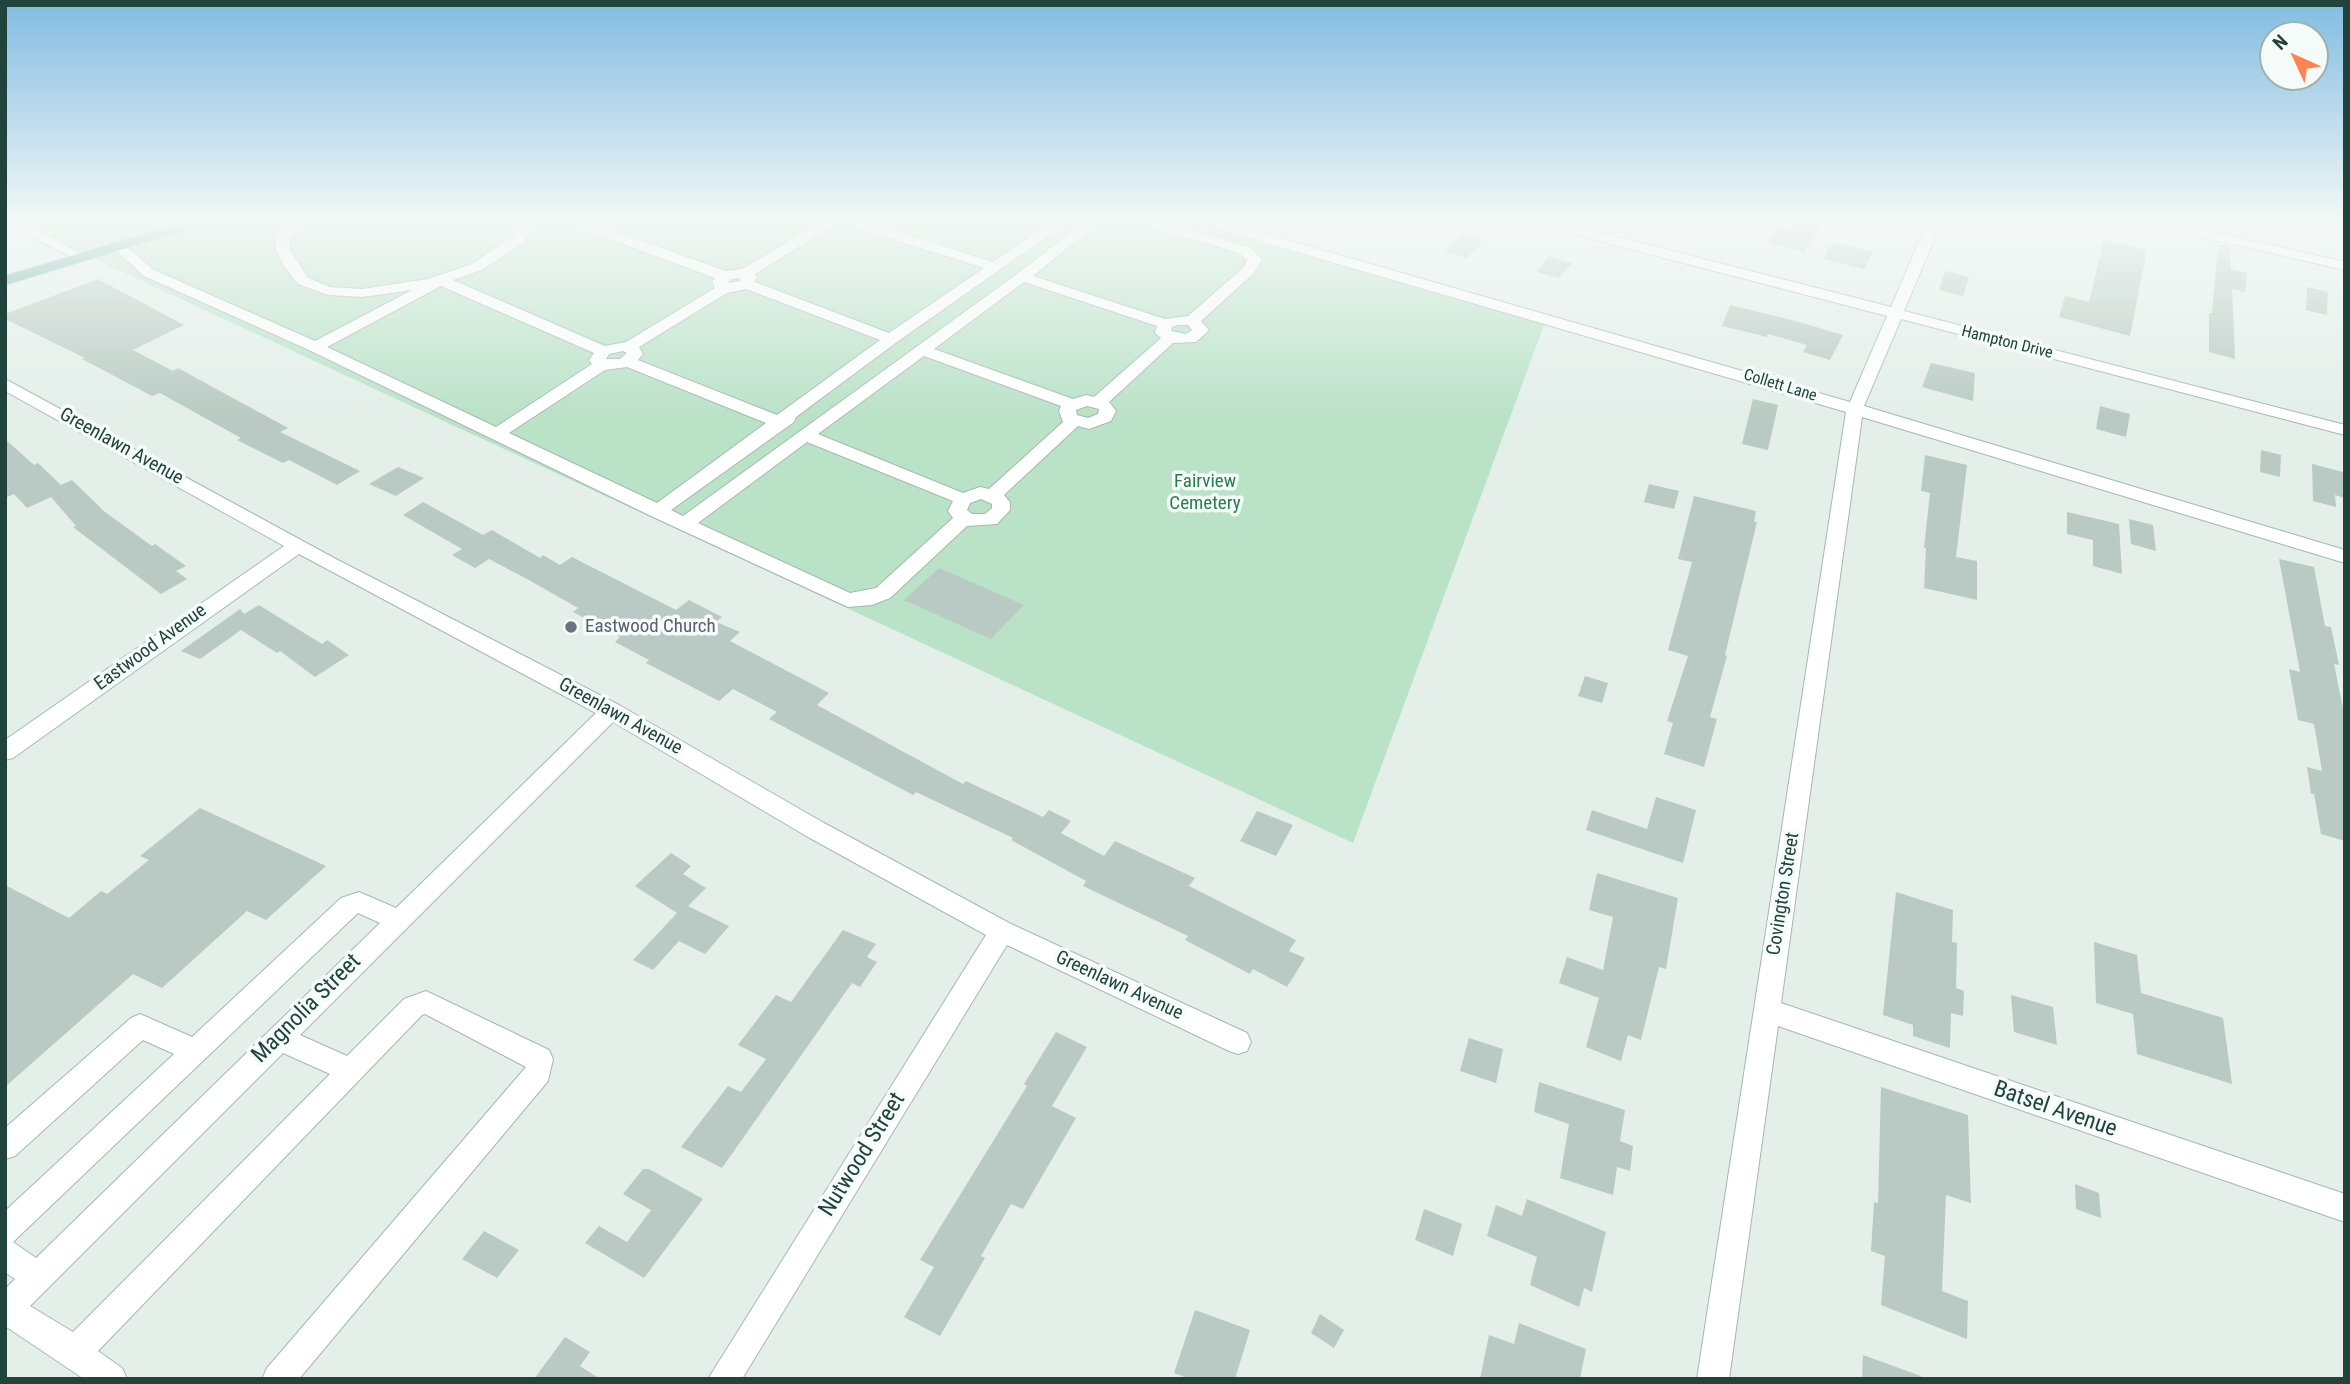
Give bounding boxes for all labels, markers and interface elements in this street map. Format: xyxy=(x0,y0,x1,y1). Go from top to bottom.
north arrow xyxy=(2259,21,2329,91)
text: N xyxy=(2268,30,2292,54)
street label: Hampton Drive xyxy=(1959,322,2055,364)
street label: Collett Lane xyxy=(1741,366,1819,406)
street label: Greenlawn Avenue xyxy=(55,404,187,490)
park label: Fairview Cemetery xyxy=(1169,471,1241,515)
street label: Eastwood Avenue xyxy=(91,600,211,696)
place label: Eastwood Church xyxy=(585,616,716,638)
marker: Eastwood Church xyxy=(563,619,579,635)
street label: Greenlawn Avenue xyxy=(554,674,686,760)
street label: Covington Street xyxy=(1763,831,1805,957)
street label: Greenlawn Avenue xyxy=(1052,947,1186,1025)
street label: Magnolia Street xyxy=(247,949,367,1069)
street label: Batsel Avenue xyxy=(1990,1076,2120,1144)
street label: Nutwood Street xyxy=(814,1088,912,1222)

